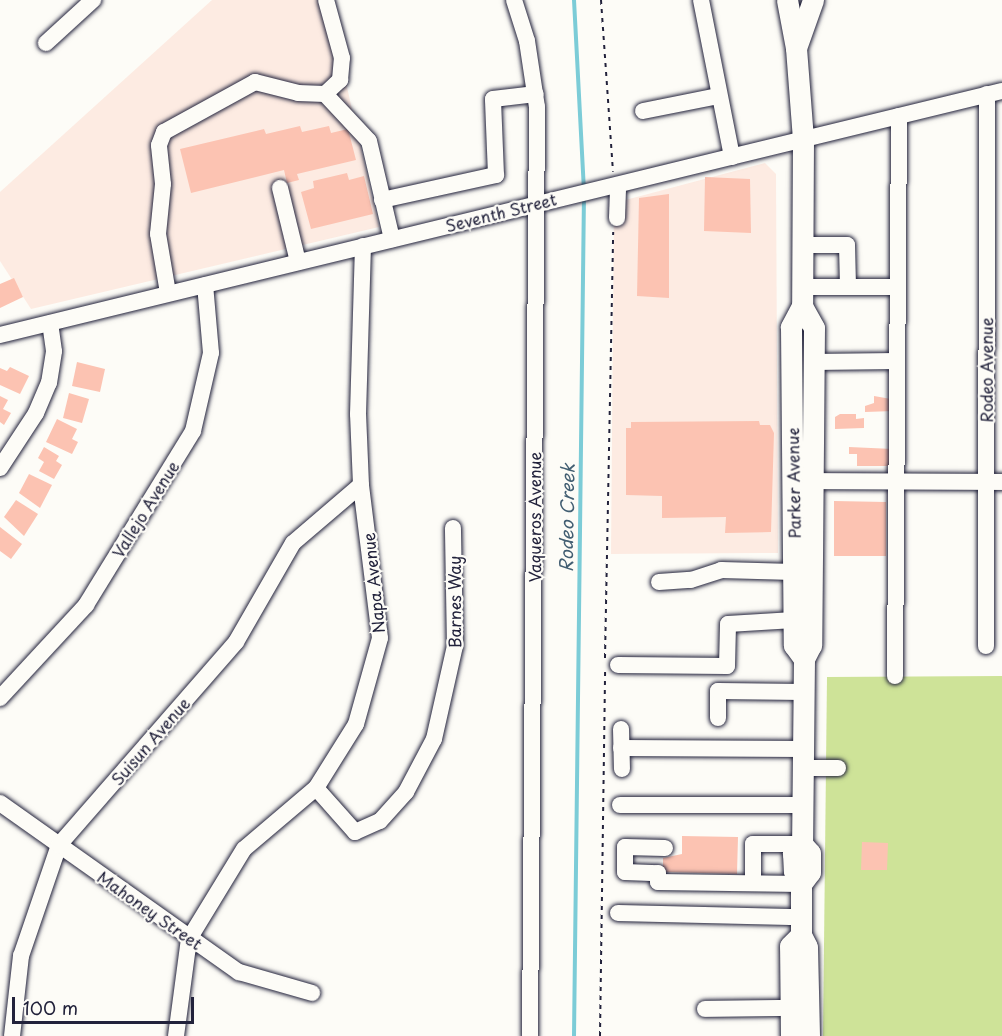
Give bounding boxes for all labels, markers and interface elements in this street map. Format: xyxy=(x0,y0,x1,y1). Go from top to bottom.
street label: Seventh Street xyxy=(443,189,559,235)
street label: Rodeo Avenue xyxy=(976,317,996,423)
street label: Parker Avenue xyxy=(782,427,804,539)
street label: Vaqueros Avenue xyxy=(524,452,544,582)
street label: Vallejo Avenue xyxy=(108,457,182,561)
water label: Rodeo Creek xyxy=(555,463,579,573)
street label: Napa Avenue xyxy=(358,532,388,634)
street label: Barnes Way xyxy=(444,555,464,649)
street label: Suisun Avenue xyxy=(107,693,193,789)
street label: Mahoney Street xyxy=(94,867,206,953)
scale bar xyxy=(15,985,196,1023)
text: 100 m xyxy=(23,994,78,1021)

